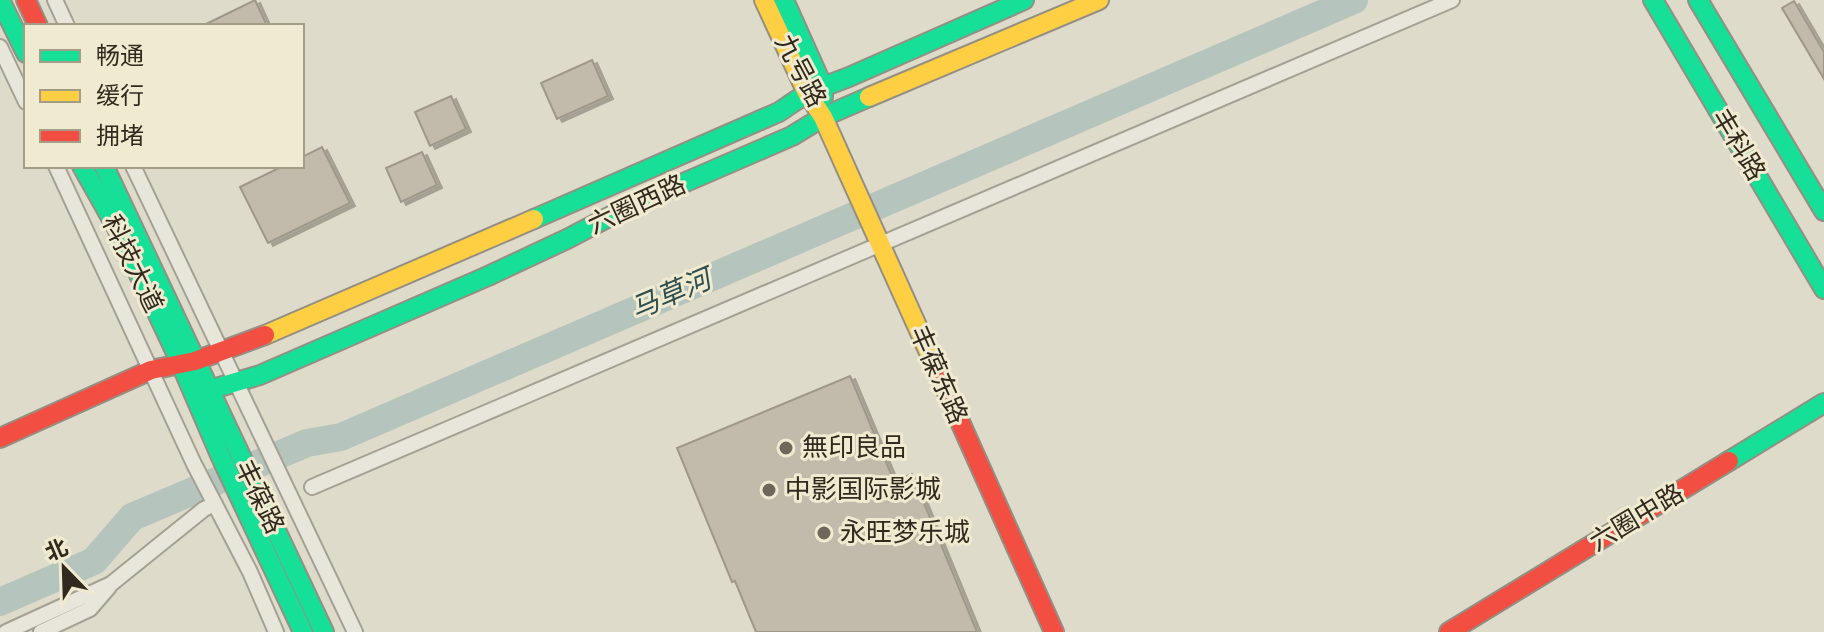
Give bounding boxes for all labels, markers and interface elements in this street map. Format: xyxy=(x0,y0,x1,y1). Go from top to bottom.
legend xyxy=(24,24,304,168)
street label: 九号路 xyxy=(764,27,836,115)
text: 畅通 xyxy=(96,39,144,75)
text: 缓行 xyxy=(96,79,144,115)
street label: 丰科路 xyxy=(1701,101,1775,189)
text: 拥堵 xyxy=(96,119,144,155)
street label: 六圈西路 xyxy=(581,165,693,245)
street label: 科技大道 xyxy=(91,208,173,320)
water label: 马草河 xyxy=(624,257,723,331)
street label: 丰葆东路 xyxy=(899,319,977,431)
place label: 無印良品 xyxy=(802,428,906,468)
marker: 無印良品 xyxy=(777,439,795,457)
street label: 丰葆路 xyxy=(224,453,294,541)
place label: 中影国际影城 xyxy=(785,470,941,510)
street label: 六圈中路 xyxy=(1582,474,1692,562)
marker: 中影国际影城 xyxy=(760,481,778,499)
place label: 永旺梦乐城 xyxy=(840,513,970,553)
marker: 永旺梦乐城 xyxy=(815,524,833,542)
north arrow xyxy=(24,528,104,608)
text: 北 xyxy=(40,531,73,570)

